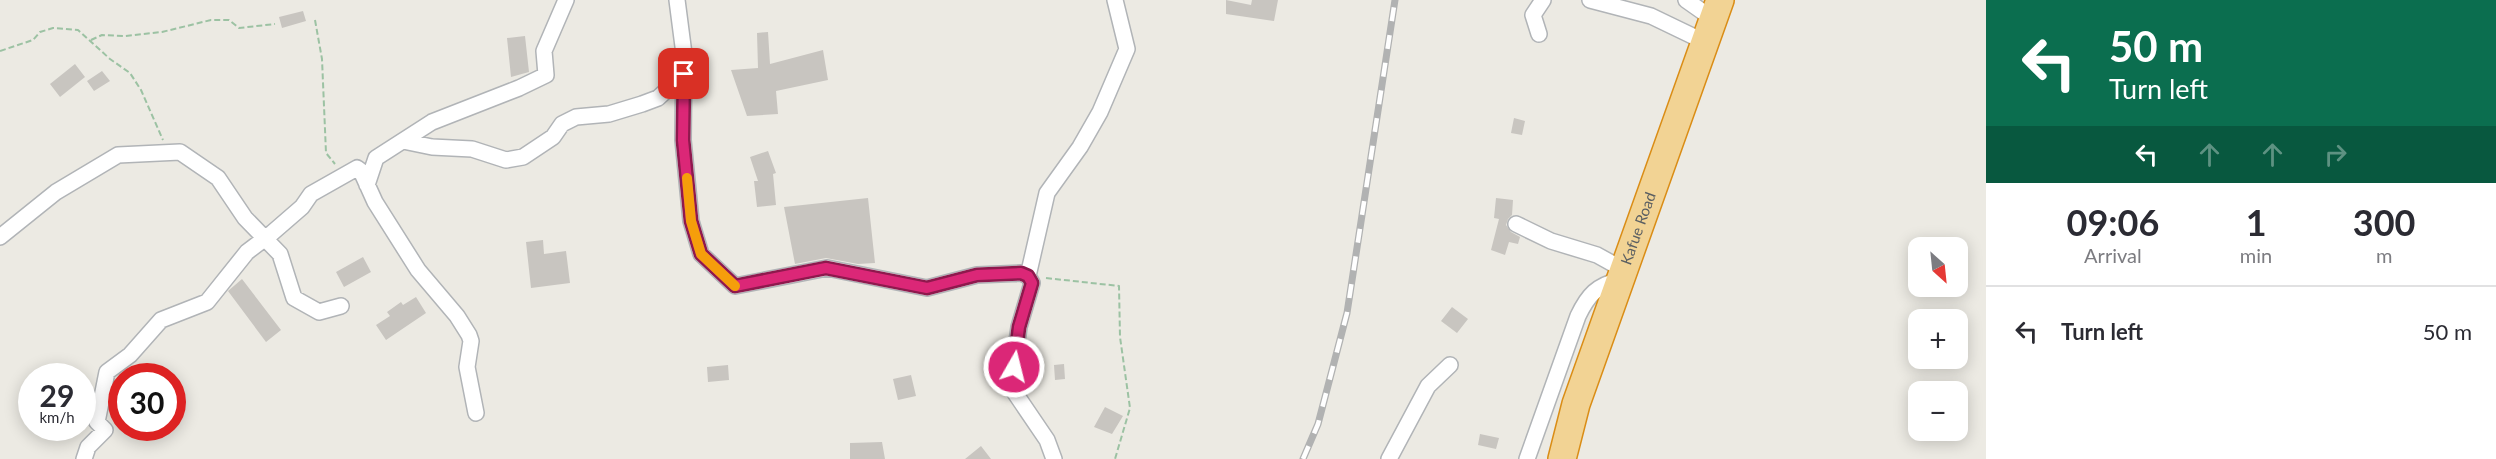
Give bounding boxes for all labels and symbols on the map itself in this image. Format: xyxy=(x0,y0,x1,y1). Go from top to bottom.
pin xyxy=(658,48,709,99)
street label: Kafue Road xyxy=(1616,189,1659,267)
north arrow xyxy=(1908,237,1968,297)
position arrow xyxy=(982,335,1046,399)
speed limit sign: 30 xyxy=(108,363,186,441)

